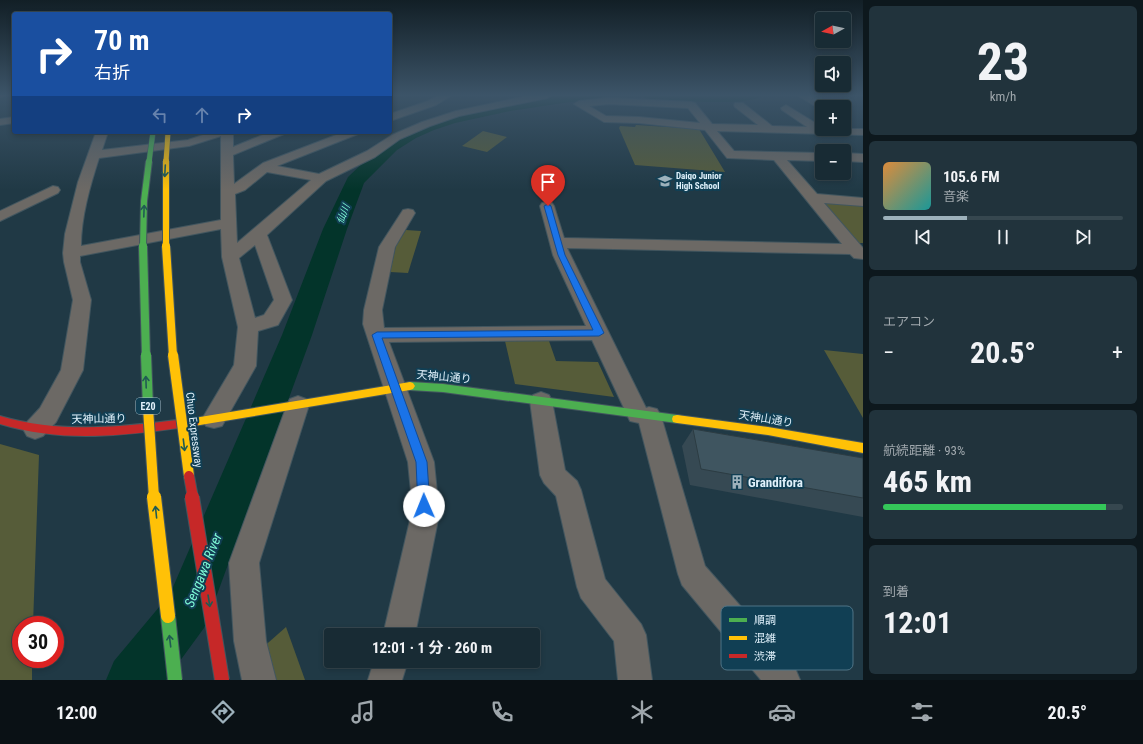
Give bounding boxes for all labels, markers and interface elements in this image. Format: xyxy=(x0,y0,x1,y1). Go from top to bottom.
north arrow xyxy=(815,12,851,48)
map controls xyxy=(815,12,851,180)
text: 70 m xyxy=(94,24,150,57)
icon: right xyxy=(28,28,80,80)
text: 23 xyxy=(977,32,1029,93)
button: sound xyxy=(815,56,851,92)
text: 右折 xyxy=(94,62,130,83)
text: km/h xyxy=(990,89,1016,104)
button: + xyxy=(815,100,851,136)
icon: left xyxy=(149,104,171,126)
icon: ahead xyxy=(191,104,213,126)
icon: right xyxy=(233,104,255,126)
button: − xyxy=(815,144,851,180)
one-way arrow xyxy=(161,164,169,177)
pin xyxy=(531,165,565,206)
text: 105.6 FM xyxy=(943,168,1000,186)
icon: arrive xyxy=(537,171,559,193)
place label: Daigo Junior High School xyxy=(676,171,722,191)
school or university icon: Daigo Junior High School xyxy=(657,173,673,189)
text: 音楽 xyxy=(943,189,969,204)
water label: 仙川 xyxy=(334,202,352,225)
one-way arrow xyxy=(140,205,148,218)
icon: previous xyxy=(912,226,934,248)
icon: pause xyxy=(992,226,1014,248)
icon: next xyxy=(1072,226,1094,248)
text: エアコン xyxy=(883,314,935,329)
text: 20.5° xyxy=(970,335,1036,370)
text: − xyxy=(883,340,894,365)
text: + xyxy=(1112,340,1123,365)
street label: 天神山通り xyxy=(416,368,472,386)
one-way arrow xyxy=(143,376,150,389)
street label: Chuo Expressway xyxy=(183,391,205,469)
road number: E20 xyxy=(136,398,160,414)
street label: 天神山通り xyxy=(738,408,794,430)
street label: 天神山通り xyxy=(71,412,127,426)
one-way arrow xyxy=(180,438,188,451)
text: 航続距離 · 93% xyxy=(883,443,965,458)
text: 465 km xyxy=(883,464,972,499)
building icon: Grandifora xyxy=(729,474,745,490)
place label: Grandifora xyxy=(748,475,803,490)
position arrow xyxy=(403,485,445,527)
one-way arrow xyxy=(152,506,160,519)
water label: Sengawa River xyxy=(181,530,225,609)
text: 到着 xyxy=(883,584,909,599)
one-way arrow xyxy=(205,594,213,607)
text: 12:01 xyxy=(883,605,952,640)
legend xyxy=(721,606,853,670)
text: 順調 xyxy=(754,614,776,627)
speed limit sign: 30 xyxy=(12,616,64,668)
text: 混雑 xyxy=(754,632,776,645)
one-way arrow xyxy=(166,635,174,648)
text: 12:01 · 1 分 · 260 m xyxy=(372,639,492,657)
text: 渋滞 xyxy=(754,650,776,663)
icon: directions xyxy=(209,698,237,726)
icon: music xyxy=(349,698,377,726)
icon: phone xyxy=(488,698,516,726)
icon: climate xyxy=(628,698,656,726)
icon: car xyxy=(768,698,796,726)
icon: filters xyxy=(908,698,936,726)
text: 12:00 xyxy=(56,702,97,723)
text: 20.5° xyxy=(1048,702,1087,723)

